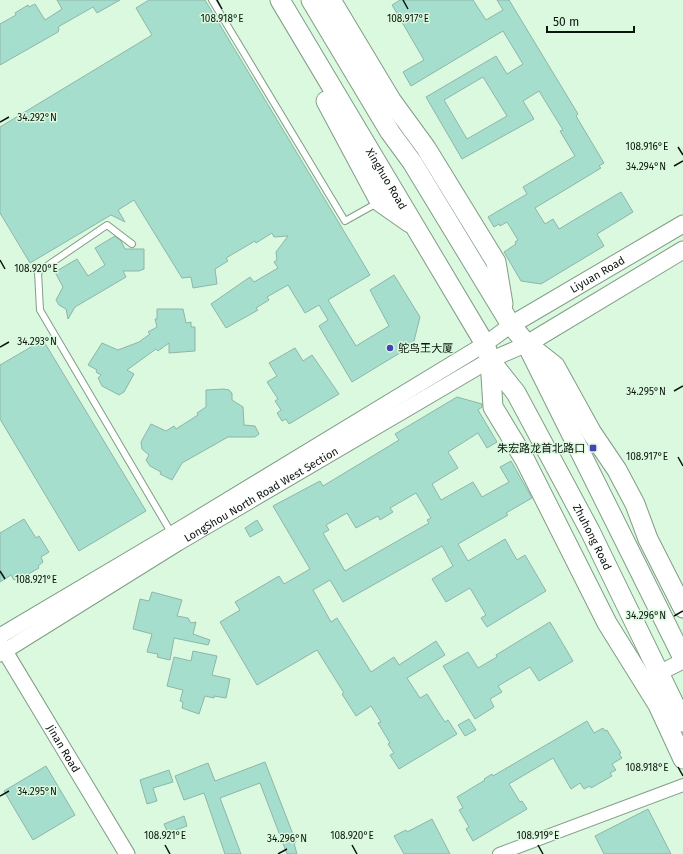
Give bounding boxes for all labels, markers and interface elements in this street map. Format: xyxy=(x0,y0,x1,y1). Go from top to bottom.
scale bar xyxy=(547,8,634,34)
text: 108.918°E xyxy=(200,13,244,25)
text: 108.917°E xyxy=(387,13,429,25)
text: 50 m xyxy=(553,15,579,29)
text: 34.292°N xyxy=(17,112,57,124)
text: 108.916°E xyxy=(626,141,668,153)
street label: Xinghuo Road xyxy=(363,146,410,212)
text: 34.294°N xyxy=(626,161,666,173)
street label: Liyuan Road xyxy=(568,253,627,295)
text: 108.920°E xyxy=(14,263,58,275)
text: 34.293°N xyxy=(17,336,57,348)
place label: 鸵鸟王大厦 xyxy=(398,342,453,355)
marker: 鸵鸟王大厦 xyxy=(385,343,395,353)
text: 34.295°N xyxy=(626,386,666,398)
place label: 朱宏路龙首北路口 xyxy=(497,442,585,455)
marker: 朱宏路龙首北路口 xyxy=(588,443,598,453)
street label: LongShou North Road West Section xyxy=(182,444,340,544)
text: 108.917°E xyxy=(626,451,668,463)
street label: Zhuhong Road xyxy=(570,502,614,572)
text: 108.921°E xyxy=(15,574,57,586)
text: 34.296°N xyxy=(626,610,666,622)
street label: Jinan Road xyxy=(44,722,83,775)
text: 108.918°E xyxy=(625,762,669,774)
text: 34.295°N xyxy=(17,786,57,798)
text: 108.921°E xyxy=(144,830,186,842)
text: 108.920°E xyxy=(330,830,374,842)
text: 108.919°E xyxy=(517,830,559,842)
text: 34.296°N xyxy=(267,833,307,845)

